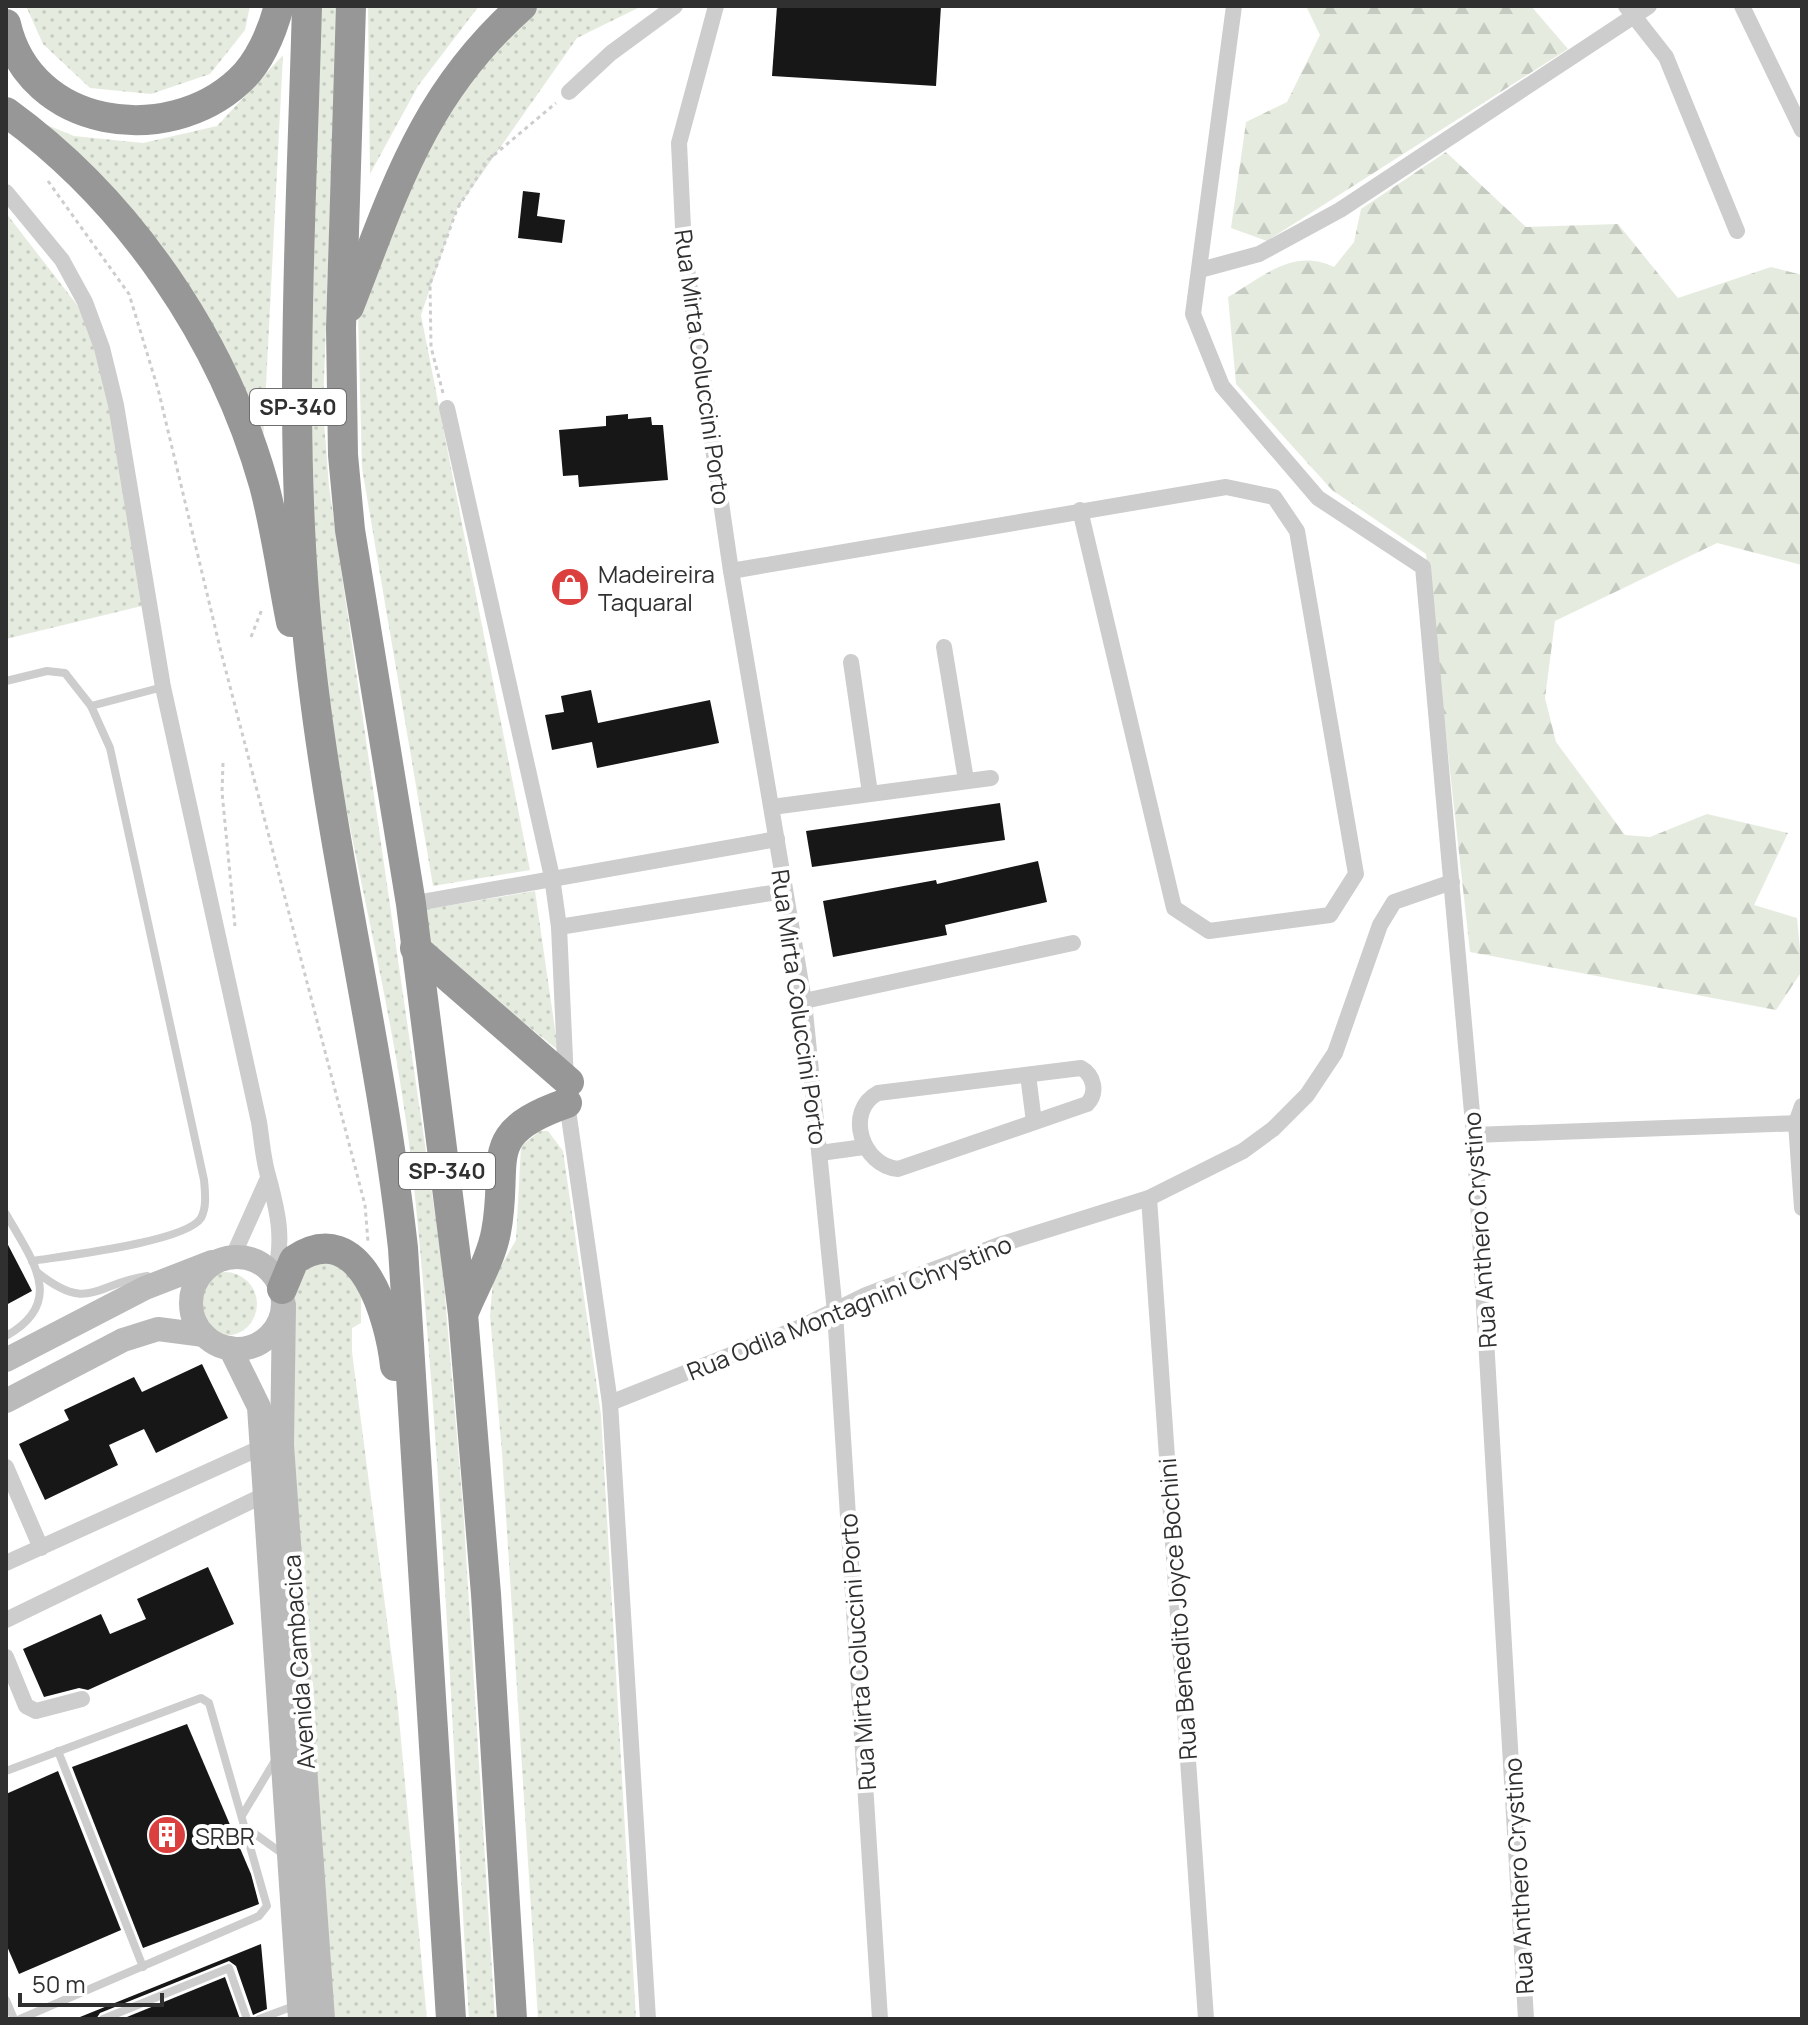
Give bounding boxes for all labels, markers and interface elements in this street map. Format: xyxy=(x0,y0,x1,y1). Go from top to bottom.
street label: Rua Mirta Coluccini Porto xyxy=(667,227,739,507)
road number: SP-340 xyxy=(250,389,346,425)
place label: Madeireira Taquaral xyxy=(598,557,715,618)
shop icon: Madeireira Taquaral xyxy=(549,566,591,608)
street label: Rua Mirta Coluccini Porto xyxy=(764,867,836,1147)
street label: Rua Anthero Crystino xyxy=(1454,1111,1504,1349)
road number: SP-340 xyxy=(399,1153,495,1189)
street label: Rua Odila Montagnini Chrystino xyxy=(682,1227,1016,1387)
street label: Rua Benedito Joyce Bochini xyxy=(1150,1457,1204,1761)
street label: Rua Mirta Coluccini Porto xyxy=(831,1512,883,1792)
street label: Avenida Cambacica xyxy=(274,1553,322,1771)
street label: Rua Anthero Crystino xyxy=(1495,1757,1541,1995)
building icon: SRBR xyxy=(146,1814,188,1856)
place label: SRBR xyxy=(195,1819,255,1852)
scale bar xyxy=(20,1957,162,2007)
text: 50 m xyxy=(32,1967,86,2000)

